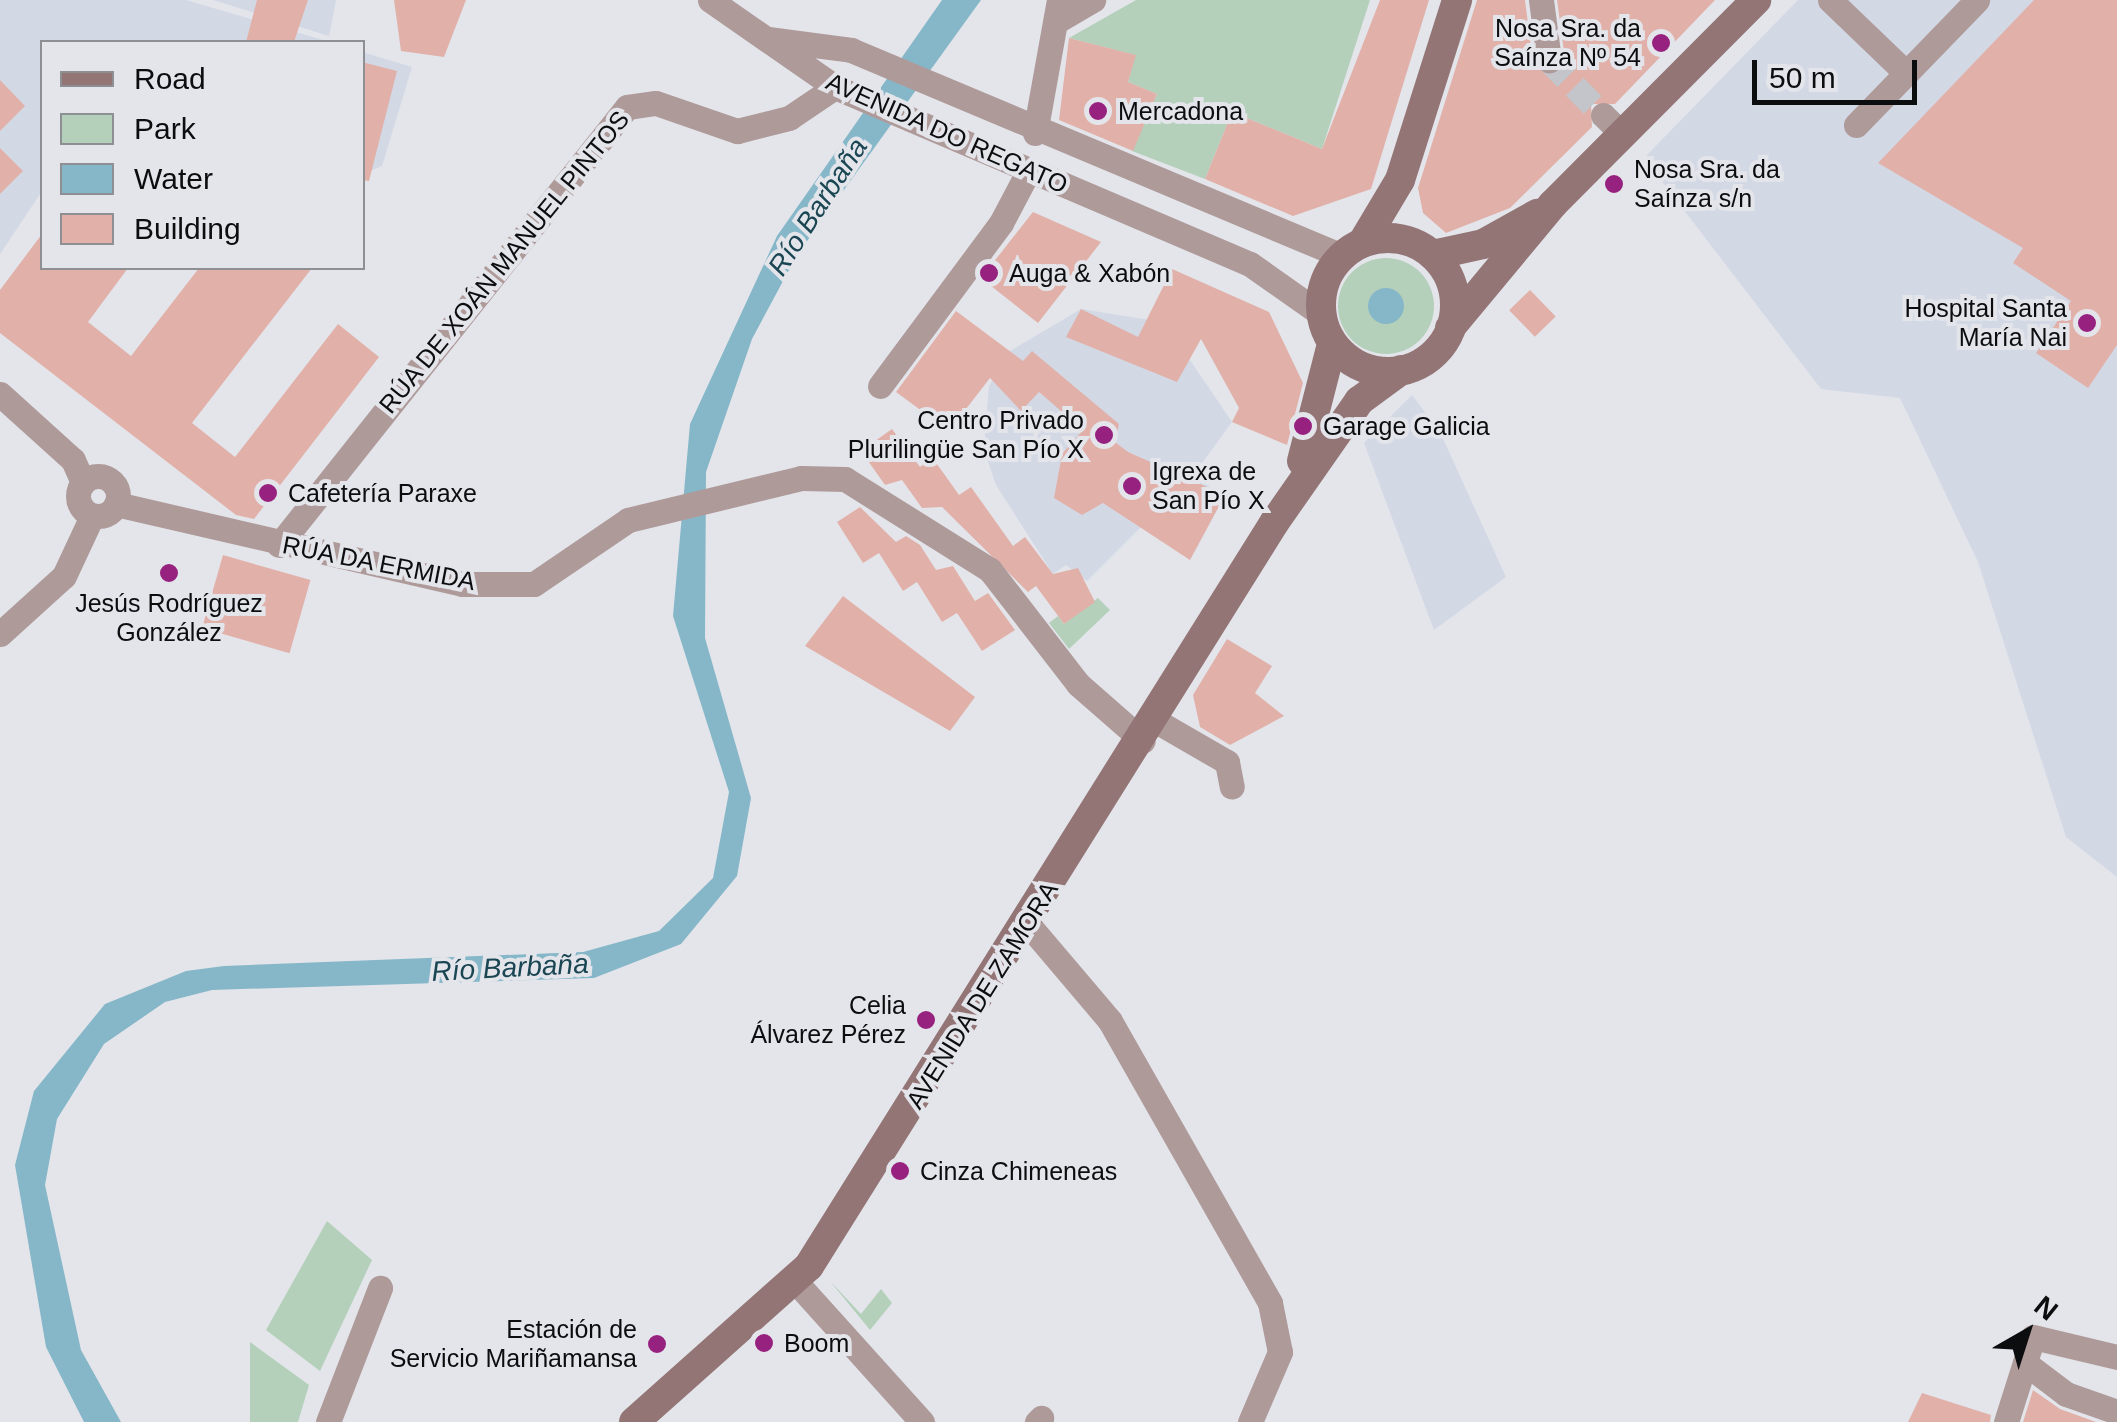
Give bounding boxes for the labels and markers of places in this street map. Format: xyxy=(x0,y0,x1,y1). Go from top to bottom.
place label: Nosa Sra. da Saínza Nº 54 xyxy=(1494,14,1641,73)
marker: Nosa Sra. da Saínza Nº 54 xyxy=(1650,32,1672,54)
place label: Mercadona xyxy=(1118,96,1243,126)
marker: Mercadona xyxy=(1087,100,1109,122)
place label: Nosa Sra. da Saínza s/n xyxy=(1634,155,1780,214)
marker: Nosa Sra. da Saínza s/n xyxy=(1603,173,1625,195)
place label: Auga & Xabón xyxy=(1009,258,1170,288)
marker: Auga & Xabón xyxy=(978,262,1000,284)
place label: Hospital Santa María Nai xyxy=(1904,294,2067,353)
marker: Hospital Santa María Nai xyxy=(2076,312,2098,334)
place label: Centro Privado Plurilingüe San Pío X xyxy=(848,406,1084,465)
place label: Garage Galicia xyxy=(1323,411,1490,441)
marker: Garage Galicia xyxy=(1292,415,1314,437)
marker: Centro Privado Plurilingüe San Pío X xyxy=(1093,424,1115,446)
place label: Igrexa de San Pío X xyxy=(1152,457,1265,516)
marker: Igrexa de San Pío X xyxy=(1121,475,1143,497)
place label: Cafetería Paraxe xyxy=(288,478,477,508)
marker: Cafetería Paraxe xyxy=(257,482,279,504)
marker: Jesús Rodríguez González xyxy=(158,562,180,584)
place label: Jesús Rodríguez González xyxy=(75,589,263,648)
place label: Celia Álvarez Pérez xyxy=(750,991,906,1050)
marker: Celia Álvarez Pérez xyxy=(915,1009,937,1031)
place label: Cinza Chimeneas xyxy=(920,1156,1117,1186)
marker: Cinza Chimeneas xyxy=(889,1160,911,1182)
place label: Estación de Servicio Mariñamansa xyxy=(390,1315,637,1374)
place label: Boom xyxy=(784,1328,849,1358)
marker: Boom xyxy=(753,1332,775,1354)
marker: Estación de Servicio Mariñamansa xyxy=(646,1333,668,1355)

